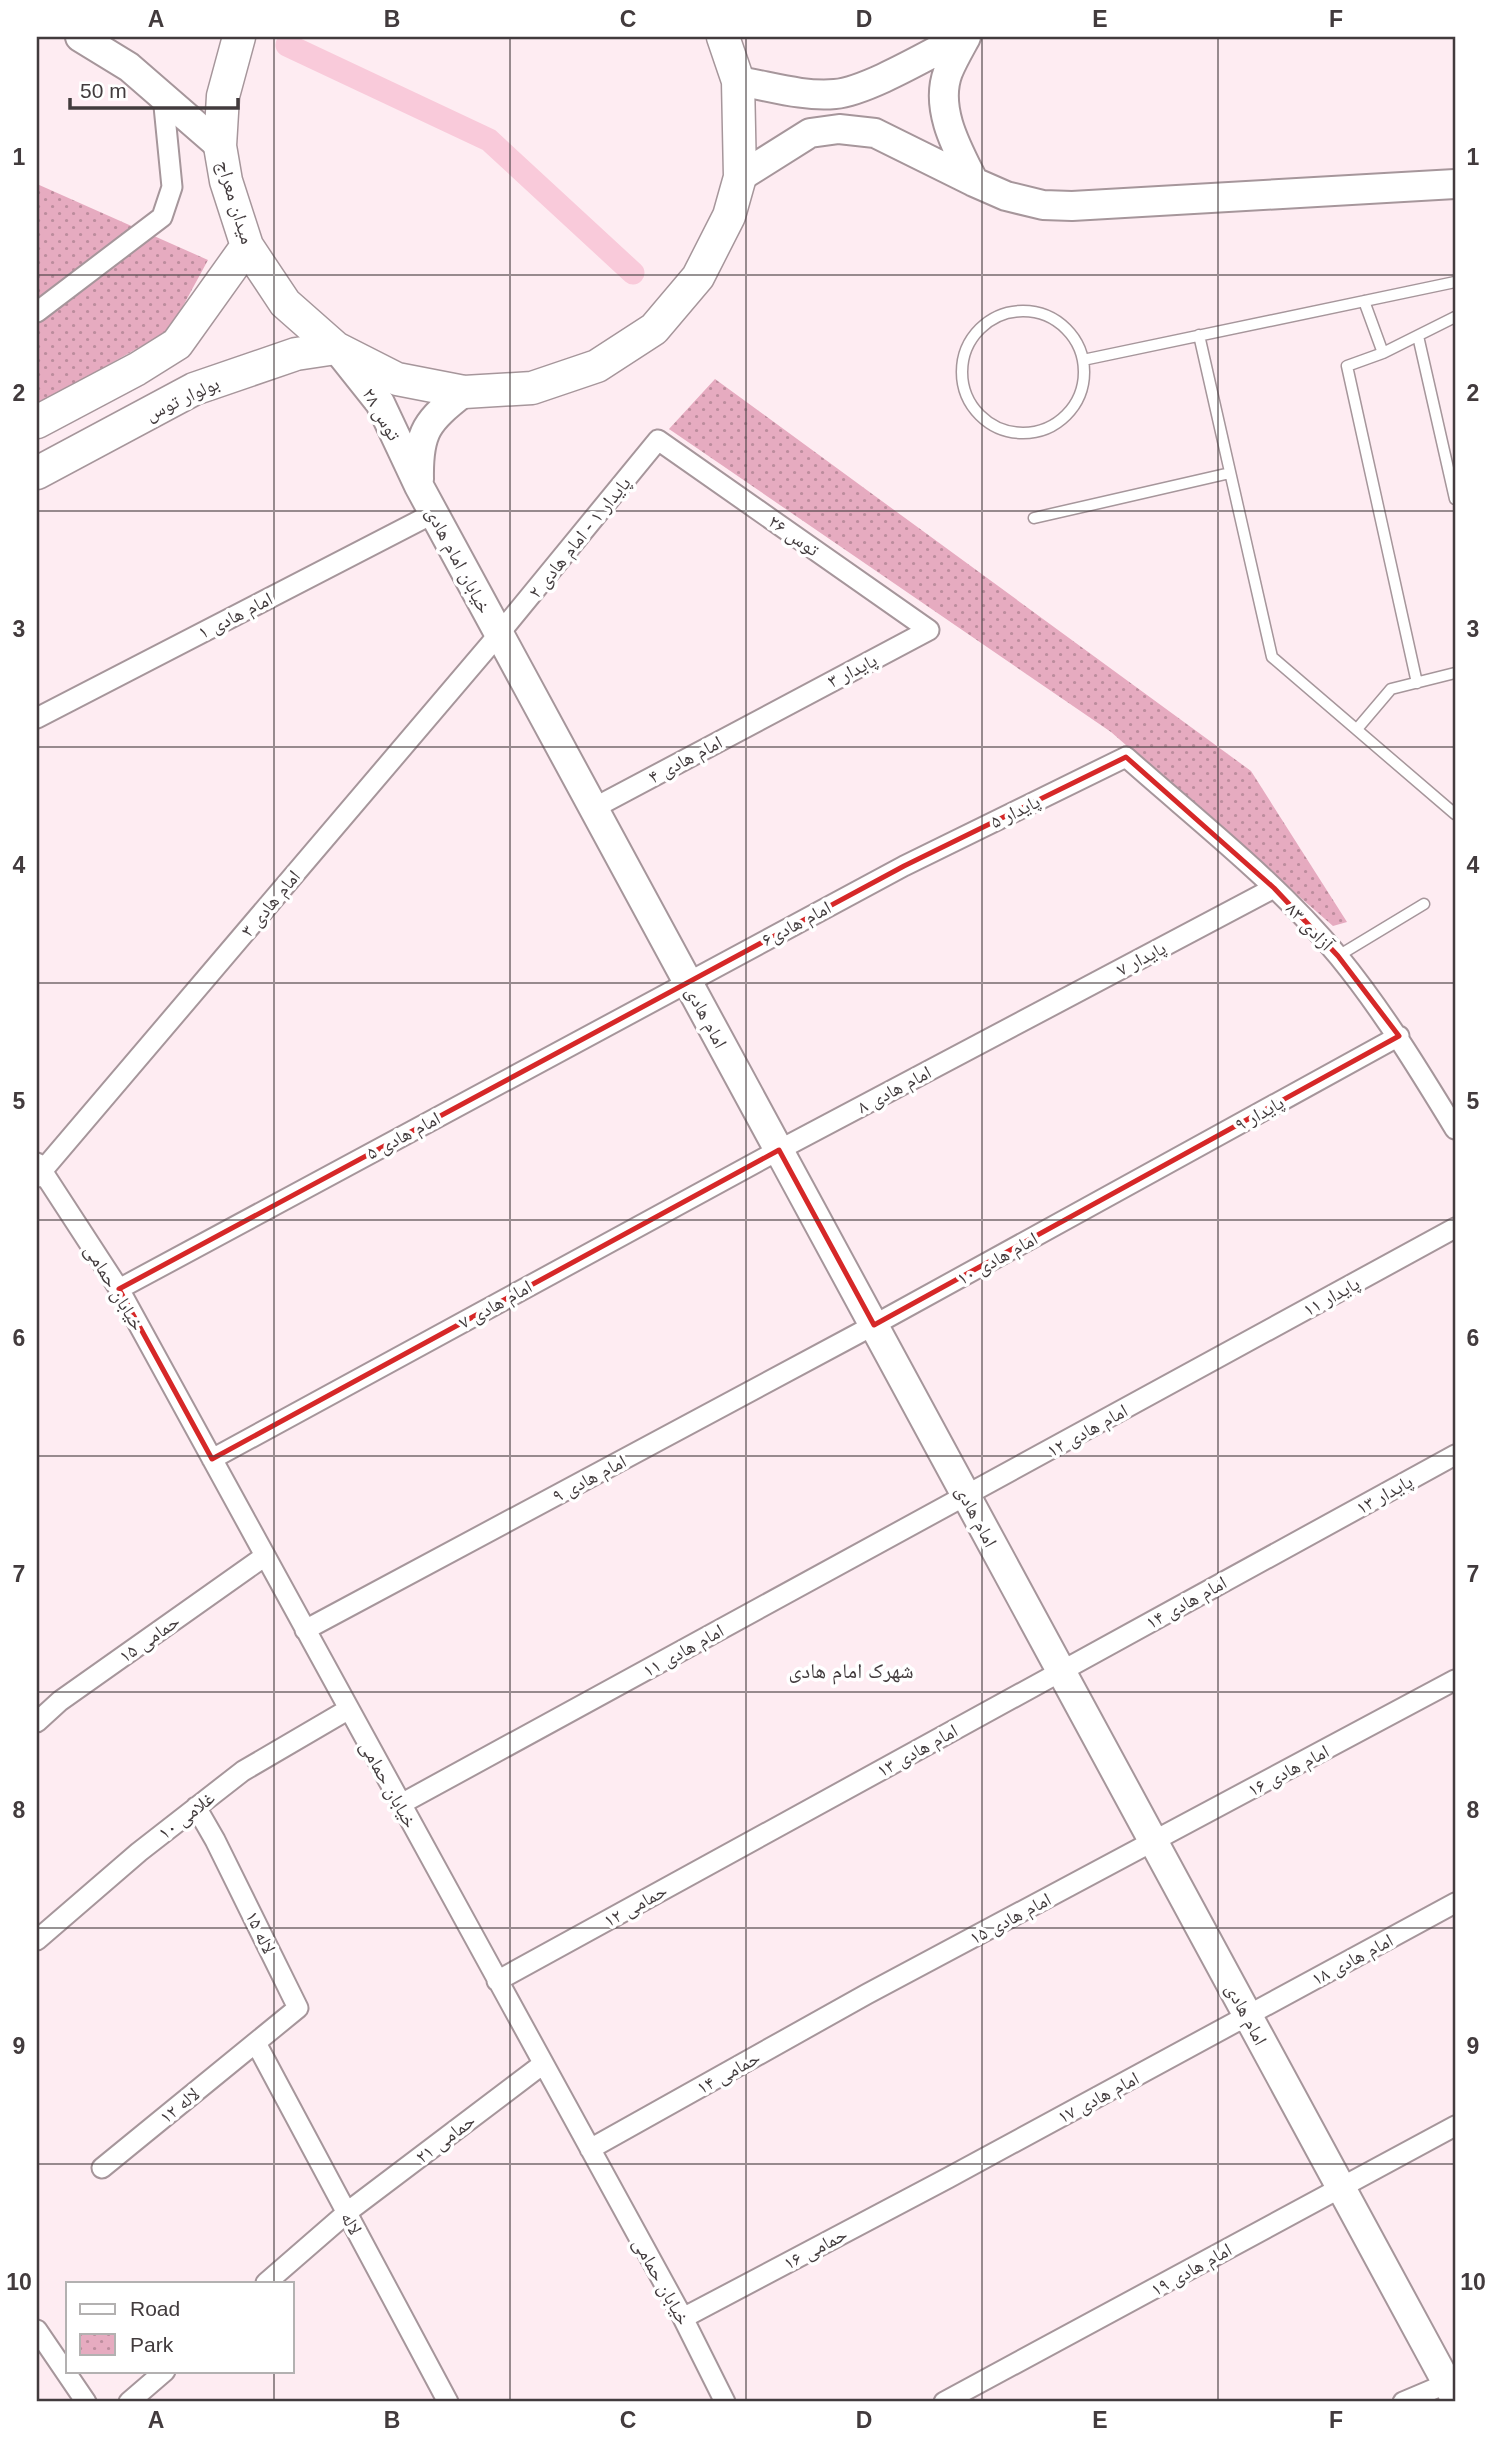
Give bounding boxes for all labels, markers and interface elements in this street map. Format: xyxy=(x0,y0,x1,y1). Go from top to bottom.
text: A xyxy=(148,6,164,32)
text: B xyxy=(384,6,400,32)
text: C xyxy=(620,6,636,32)
text: D xyxy=(856,6,872,32)
text: E xyxy=(1092,6,1108,32)
text: F xyxy=(1329,6,1343,32)
scale bar xyxy=(70,66,238,110)
text: 50 m xyxy=(80,79,127,102)
text: 1 xyxy=(13,144,26,170)
text: 1 xyxy=(1467,144,1480,170)
street label: میدان معراج xyxy=(212,158,258,247)
street label: بولوار توس xyxy=(142,372,223,426)
text: 2 xyxy=(13,380,25,406)
text: 2 xyxy=(1467,380,1479,406)
street label: توس ۲۸ xyxy=(357,384,405,445)
street label: پایدار ۱ - امام هادی ۲ xyxy=(524,472,637,604)
street label: خیابان امام هادی xyxy=(419,504,495,618)
street label: توس ۲۶ xyxy=(764,510,823,561)
street label: امام هادی ۱ xyxy=(195,588,277,646)
text: 3 xyxy=(13,616,25,642)
text: 3 xyxy=(1467,616,1479,642)
street label: پایدار ۳ xyxy=(824,649,881,693)
street label: امام هادی ۴ xyxy=(645,731,727,790)
street label: پایدار ۵ xyxy=(987,791,1044,833)
text: 4 xyxy=(13,852,26,878)
text: 4 xyxy=(1467,852,1480,878)
street label: امام هادی ۳ xyxy=(236,866,307,943)
street label: امام هادی۶ xyxy=(758,897,836,953)
street label: آزادی ۸۳ xyxy=(1281,898,1338,956)
street label: پایدار ۷ xyxy=(1113,937,1170,981)
street label: امام هادی xyxy=(679,983,731,1053)
street label: امام هادی ۸ xyxy=(854,1061,936,1120)
text: 5 xyxy=(13,1088,26,1114)
text: 5 xyxy=(1467,1088,1480,1114)
street label: پایدار ۹ xyxy=(1231,1092,1288,1136)
street label: امام هادی ۵ xyxy=(363,1107,445,1166)
street label: امام هادی ۱۰ xyxy=(953,1228,1043,1292)
street label: خیابان حمامی xyxy=(80,1240,148,1335)
street label: پایدار ۱۱ xyxy=(1299,1272,1364,1321)
street label: امام هادی ۷ xyxy=(455,1276,537,1336)
text: 6 xyxy=(13,1325,25,1351)
text: 6 xyxy=(1467,1325,1479,1351)
street label: امام هادی ۱۲ xyxy=(1043,1400,1133,1464)
street label: امام هادی ۹ xyxy=(549,1450,631,1509)
street label: پایدار ۱۳ xyxy=(1352,1470,1417,1519)
street label: امام هادی xyxy=(949,1482,1001,1552)
text: 7 xyxy=(13,1561,25,1587)
text: 7 xyxy=(1467,1561,1479,1587)
street label: امام هادی ۱۴ xyxy=(1142,1572,1232,1636)
street label: حمامی ۱۵ xyxy=(115,1610,184,1668)
street label: امام هادی ۱۱ xyxy=(639,1620,729,1684)
district label: شهرک امام هادی xyxy=(789,1659,913,1685)
street label: امام هادی ۱۳ xyxy=(873,1720,963,1784)
street label: خیابان حمامی xyxy=(355,1737,421,1832)
street label: امام هادی ۱۶ xyxy=(1244,1740,1334,1803)
street label: غلامی ۱۰ xyxy=(154,1787,219,1845)
text: 8 xyxy=(13,1797,26,1823)
text: 8 xyxy=(1467,1797,1480,1823)
street label: حمامی ۱۲ xyxy=(600,1880,671,1932)
street label: امام هادی ۱۵ xyxy=(966,1888,1056,1951)
street label: لاله ۱۵ xyxy=(241,1907,280,1957)
street label: امام هادی ۱۸ xyxy=(1308,1929,1398,1992)
street label: امام هادی xyxy=(1219,1980,1271,2050)
text: 9 xyxy=(13,2033,25,2059)
text: 9 xyxy=(1467,2033,1479,2059)
street label: حمامی ۱۴ xyxy=(693,2047,764,2099)
street label: امام هادی ۱۷ xyxy=(1054,2067,1144,2130)
street label: لاله ۱۲ xyxy=(155,2083,203,2128)
street label: حمامی ۲۱ xyxy=(412,2109,480,2168)
street label: لاله xyxy=(337,2208,366,2238)
street label: حمامی ۱۶ xyxy=(780,2223,851,2275)
street label: خیابان حمامی xyxy=(628,2234,694,2329)
street label: امام هادی ۱۹ xyxy=(1147,2239,1237,2303)
text: 10 xyxy=(6,2269,32,2295)
text: 10 xyxy=(1460,2269,1486,2295)
legend xyxy=(66,2282,294,2372)
text: Road xyxy=(130,2297,180,2320)
text: Park xyxy=(130,2333,174,2356)
text: A xyxy=(148,2407,164,2433)
text: B xyxy=(384,2407,400,2433)
text: C xyxy=(620,2407,636,2433)
text: D xyxy=(856,2407,872,2433)
text: E xyxy=(1092,2407,1108,2433)
text: F xyxy=(1329,2407,1343,2433)

